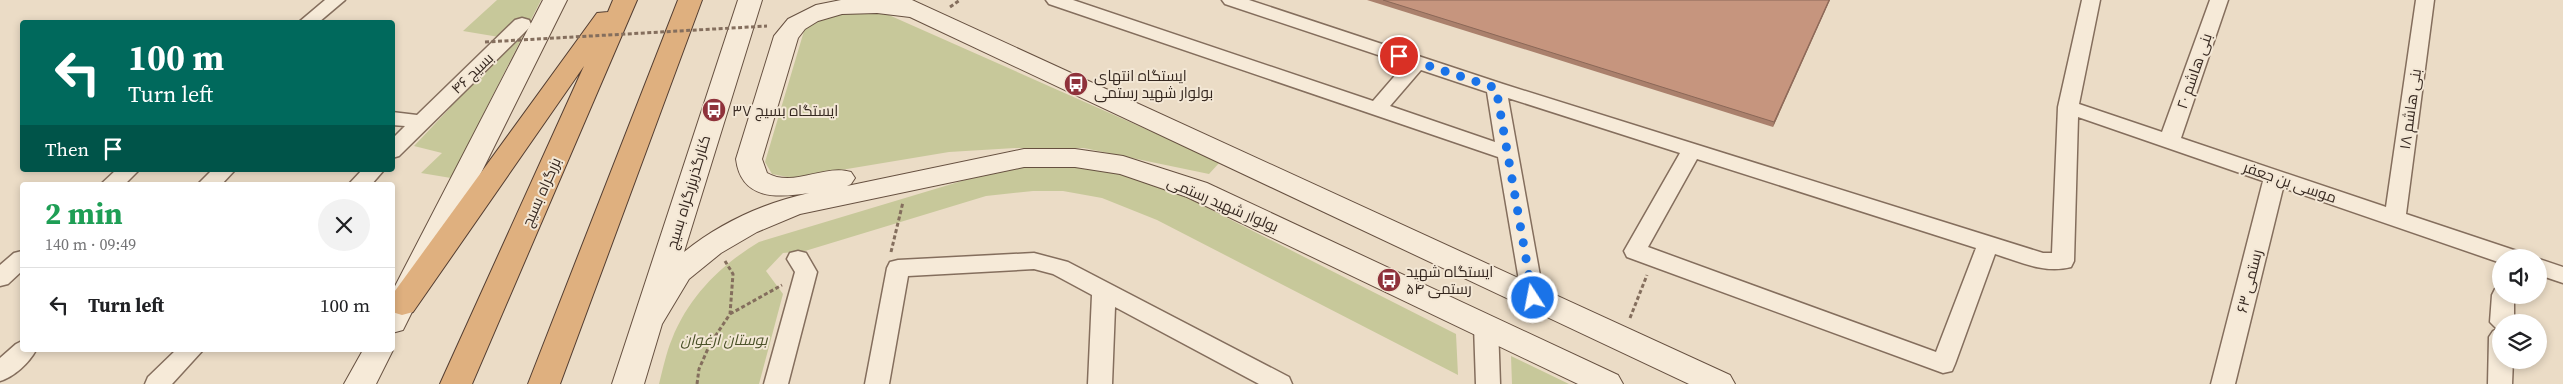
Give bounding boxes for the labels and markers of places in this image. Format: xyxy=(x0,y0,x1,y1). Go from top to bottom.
pin xyxy=(1378,35,1420,77)
place label: ایستگاه انتهای بولوار شهید رستمی xyxy=(1094,65,1213,103)
bus stop icon: ایستگاه انتهای بولوار شهید رستمی xyxy=(1063,71,1089,97)
bus stop icon: ایستگاه بسیج ۳۷ xyxy=(701,97,727,123)
place label: ایستگاه بسیج ۳۷ xyxy=(732,100,838,122)
place label: ایستگاه شهید رستمی ۵۴ xyxy=(1406,261,1493,299)
bus stop icon: ایستگاه شهید رستمی ۵۴ xyxy=(1376,267,1402,293)

